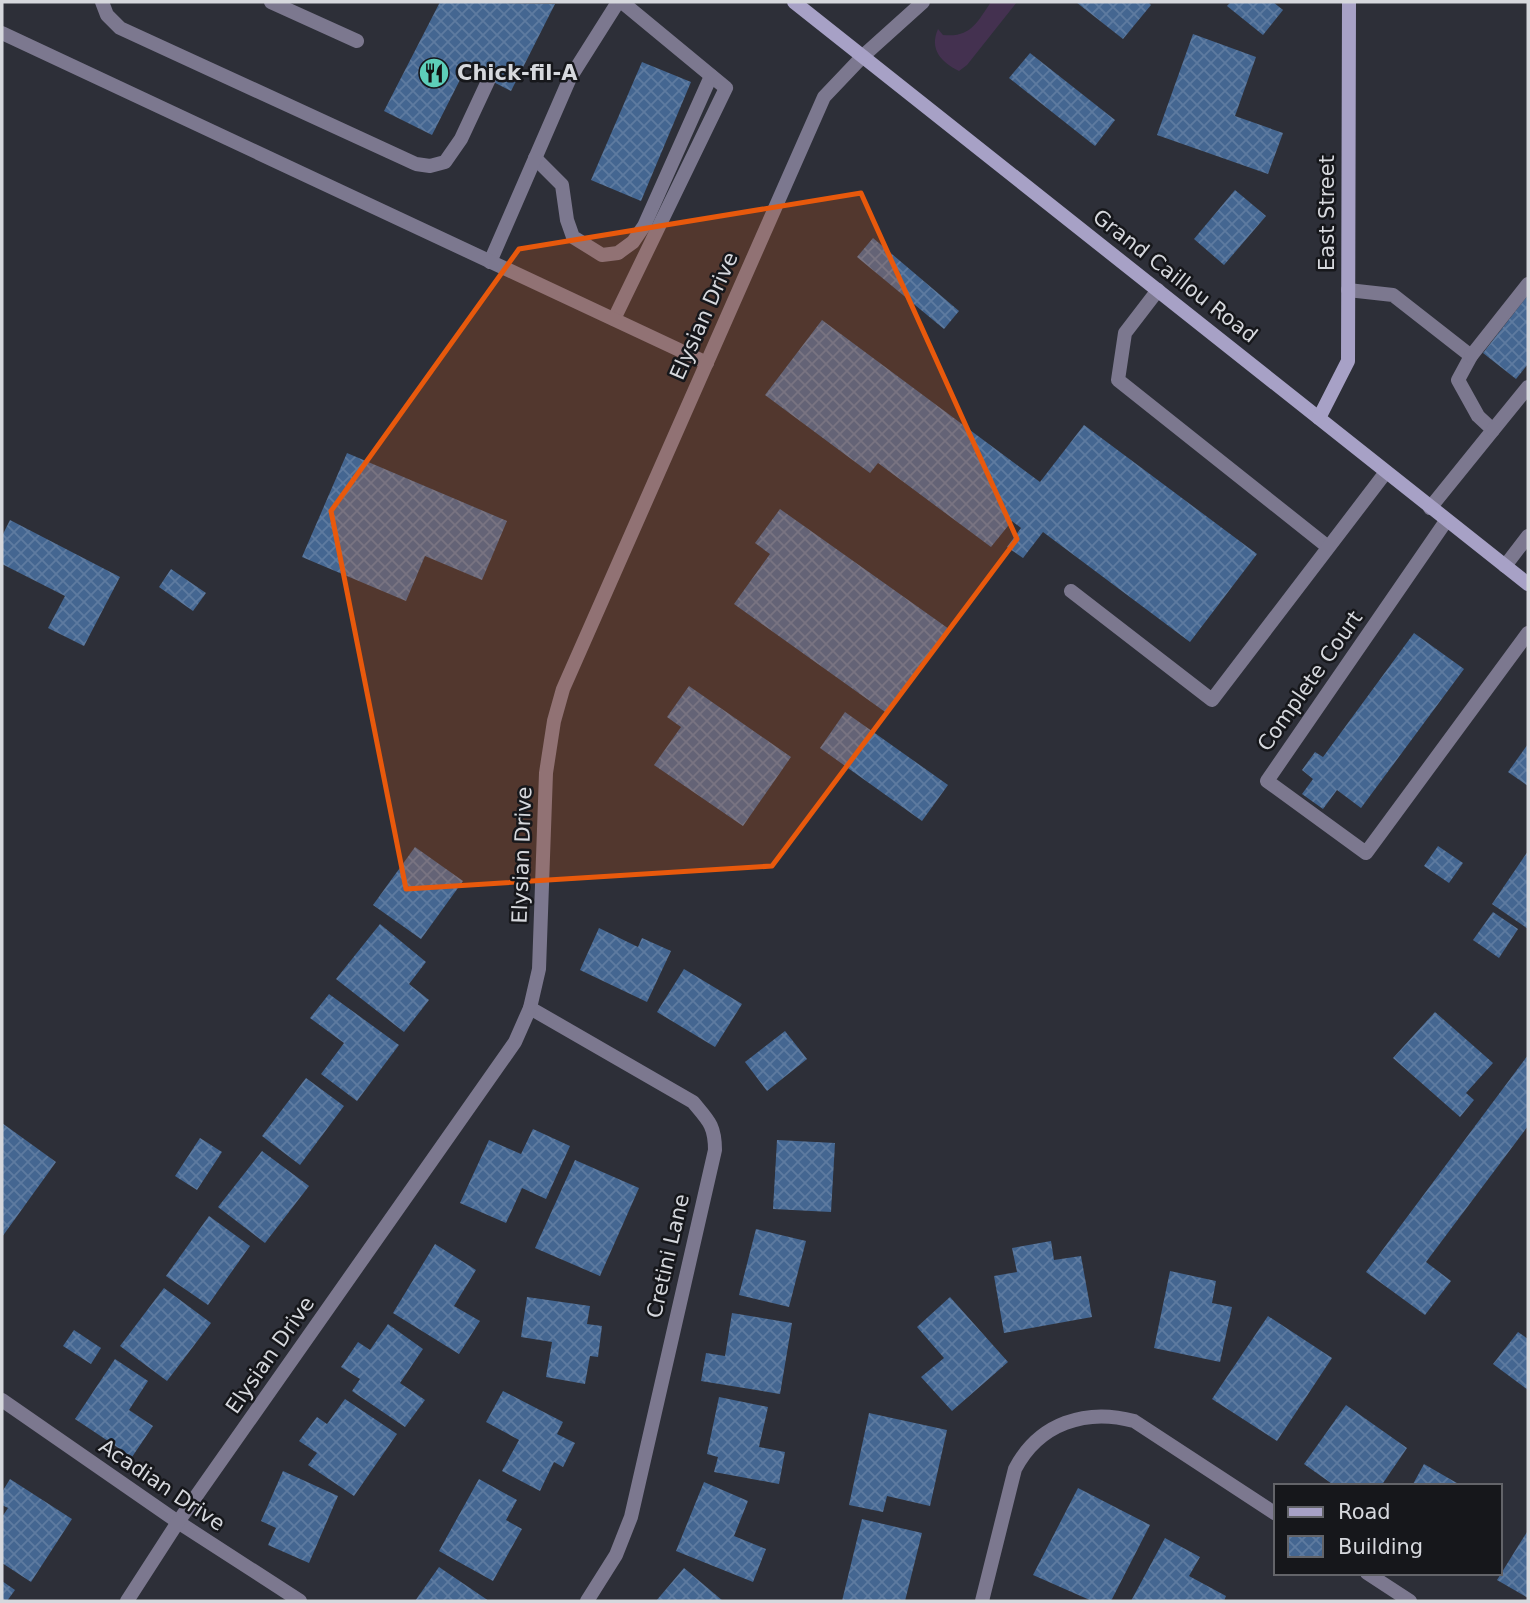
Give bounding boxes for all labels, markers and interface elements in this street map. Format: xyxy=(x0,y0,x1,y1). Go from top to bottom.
restaurant icon: Chick-fil-A xyxy=(417,56,451,90)
place label: Chick-fil-A xyxy=(457,61,578,85)
street label: East Street xyxy=(1315,155,1339,271)
street label: Grand Caillou Road xyxy=(1088,204,1262,348)
street label: Elysian Drive xyxy=(665,248,743,384)
street label: Complete Court xyxy=(1253,606,1367,756)
street label: Elysian Drive xyxy=(508,786,536,924)
street label: Cretini Lane xyxy=(642,1192,694,1320)
street label: Elysian Drive xyxy=(221,1292,319,1418)
street label: Acadian Drive xyxy=(95,1434,229,1536)
legend xyxy=(1274,1484,1502,1575)
text: Road xyxy=(1338,1500,1391,1524)
text: Building xyxy=(1338,1535,1423,1559)

